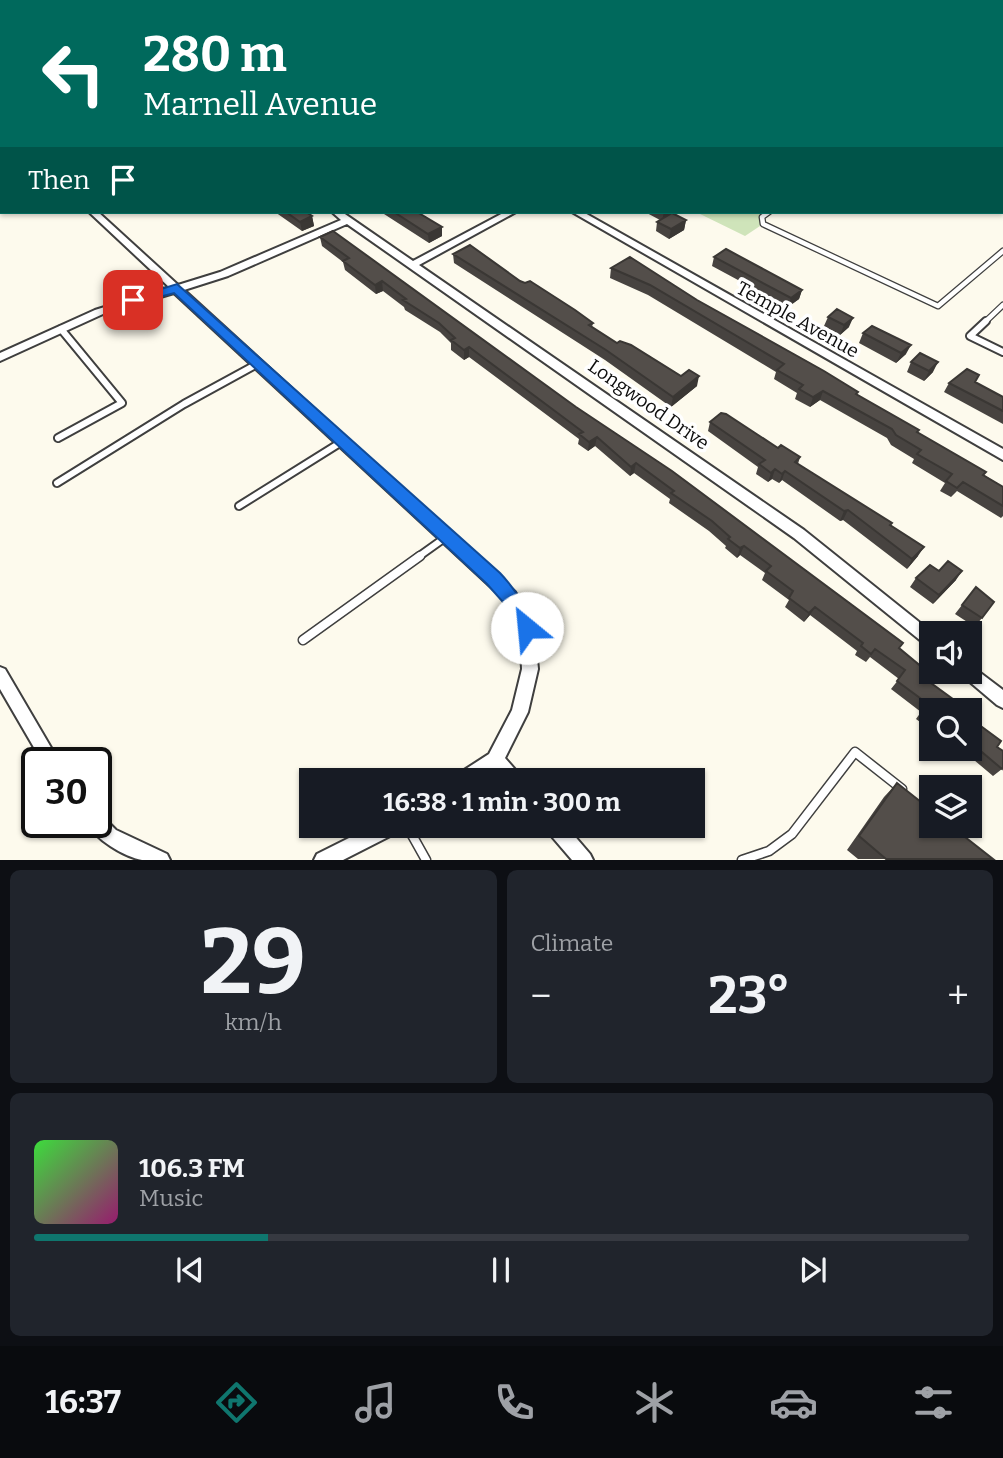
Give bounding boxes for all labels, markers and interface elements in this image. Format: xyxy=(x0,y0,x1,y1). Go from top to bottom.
text: 280 m xyxy=(143,25,287,84)
icon: left xyxy=(28,28,119,119)
text: Marnell Avenue xyxy=(143,85,377,123)
icon: arrive xyxy=(104,161,142,199)
text: Then xyxy=(28,165,90,196)
pin xyxy=(103,270,163,330)
street label: Temple Avenue xyxy=(732,276,863,363)
icon: arrive xyxy=(114,281,152,319)
street label: Longwood Drive xyxy=(584,354,714,455)
position arrow xyxy=(490,591,564,665)
map controls xyxy=(919,621,982,838)
button: sound xyxy=(919,621,982,684)
button: search xyxy=(919,698,982,761)
speed limit sign: 30 xyxy=(21,747,112,838)
button: layers xyxy=(919,775,982,838)
text: 16:38 · 1 min · 300 m xyxy=(383,787,621,818)
text: 29 xyxy=(201,908,306,1017)
text: Climate xyxy=(531,929,613,957)
text: 23° xyxy=(708,964,790,1027)
text: − xyxy=(531,973,551,1019)
text: + xyxy=(947,973,969,1019)
text: km/h xyxy=(225,1008,282,1036)
text: 106.3 FM xyxy=(139,1153,245,1184)
text: Music xyxy=(139,1184,203,1212)
icon: previous xyxy=(171,1251,209,1289)
icon: pause xyxy=(482,1251,520,1289)
icon: next xyxy=(794,1251,832,1289)
icon: directions xyxy=(212,1378,261,1427)
icon: music xyxy=(351,1378,400,1427)
icon: phone xyxy=(490,1378,539,1427)
icon: climate xyxy=(630,1378,679,1427)
icon: car xyxy=(769,1378,818,1427)
icon: filters xyxy=(909,1378,958,1427)
text: 16:37 xyxy=(45,1383,121,1421)

